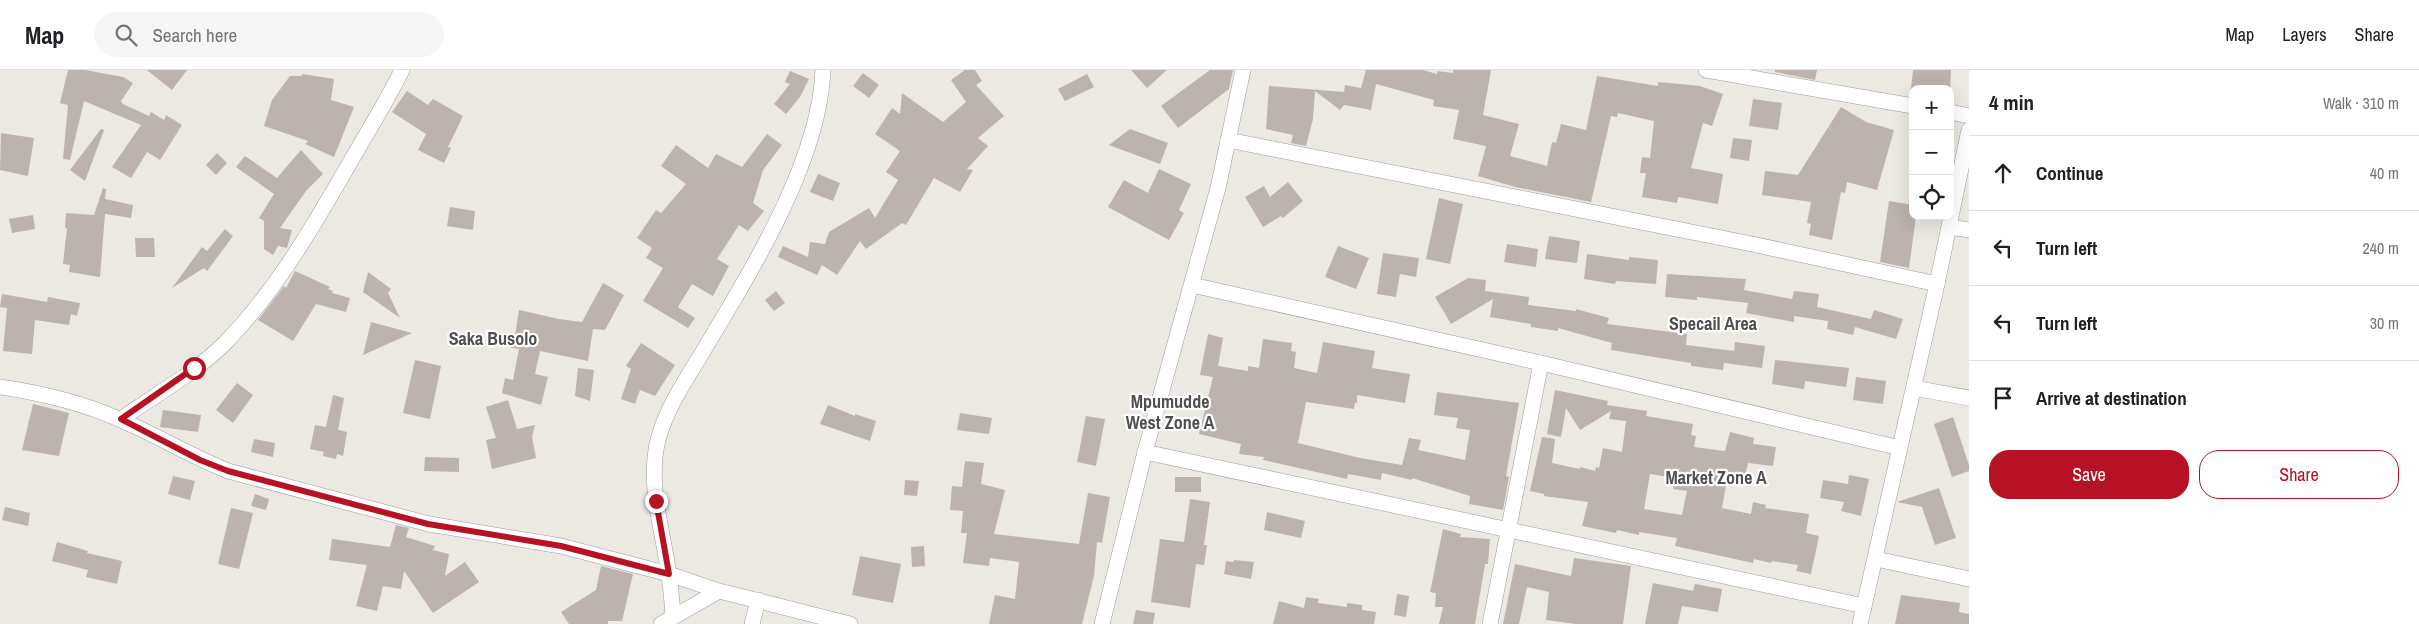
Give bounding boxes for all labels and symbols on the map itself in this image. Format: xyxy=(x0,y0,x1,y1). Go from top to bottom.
district label: Specail Area xyxy=(1669,311,1758,336)
district label: Saka Busolo xyxy=(449,326,537,351)
route start xyxy=(183,357,206,380)
district label: Mpumudde West Zone A xyxy=(1126,389,1215,435)
district label: Market Zone A xyxy=(1665,465,1767,490)
route end xyxy=(645,490,668,513)

